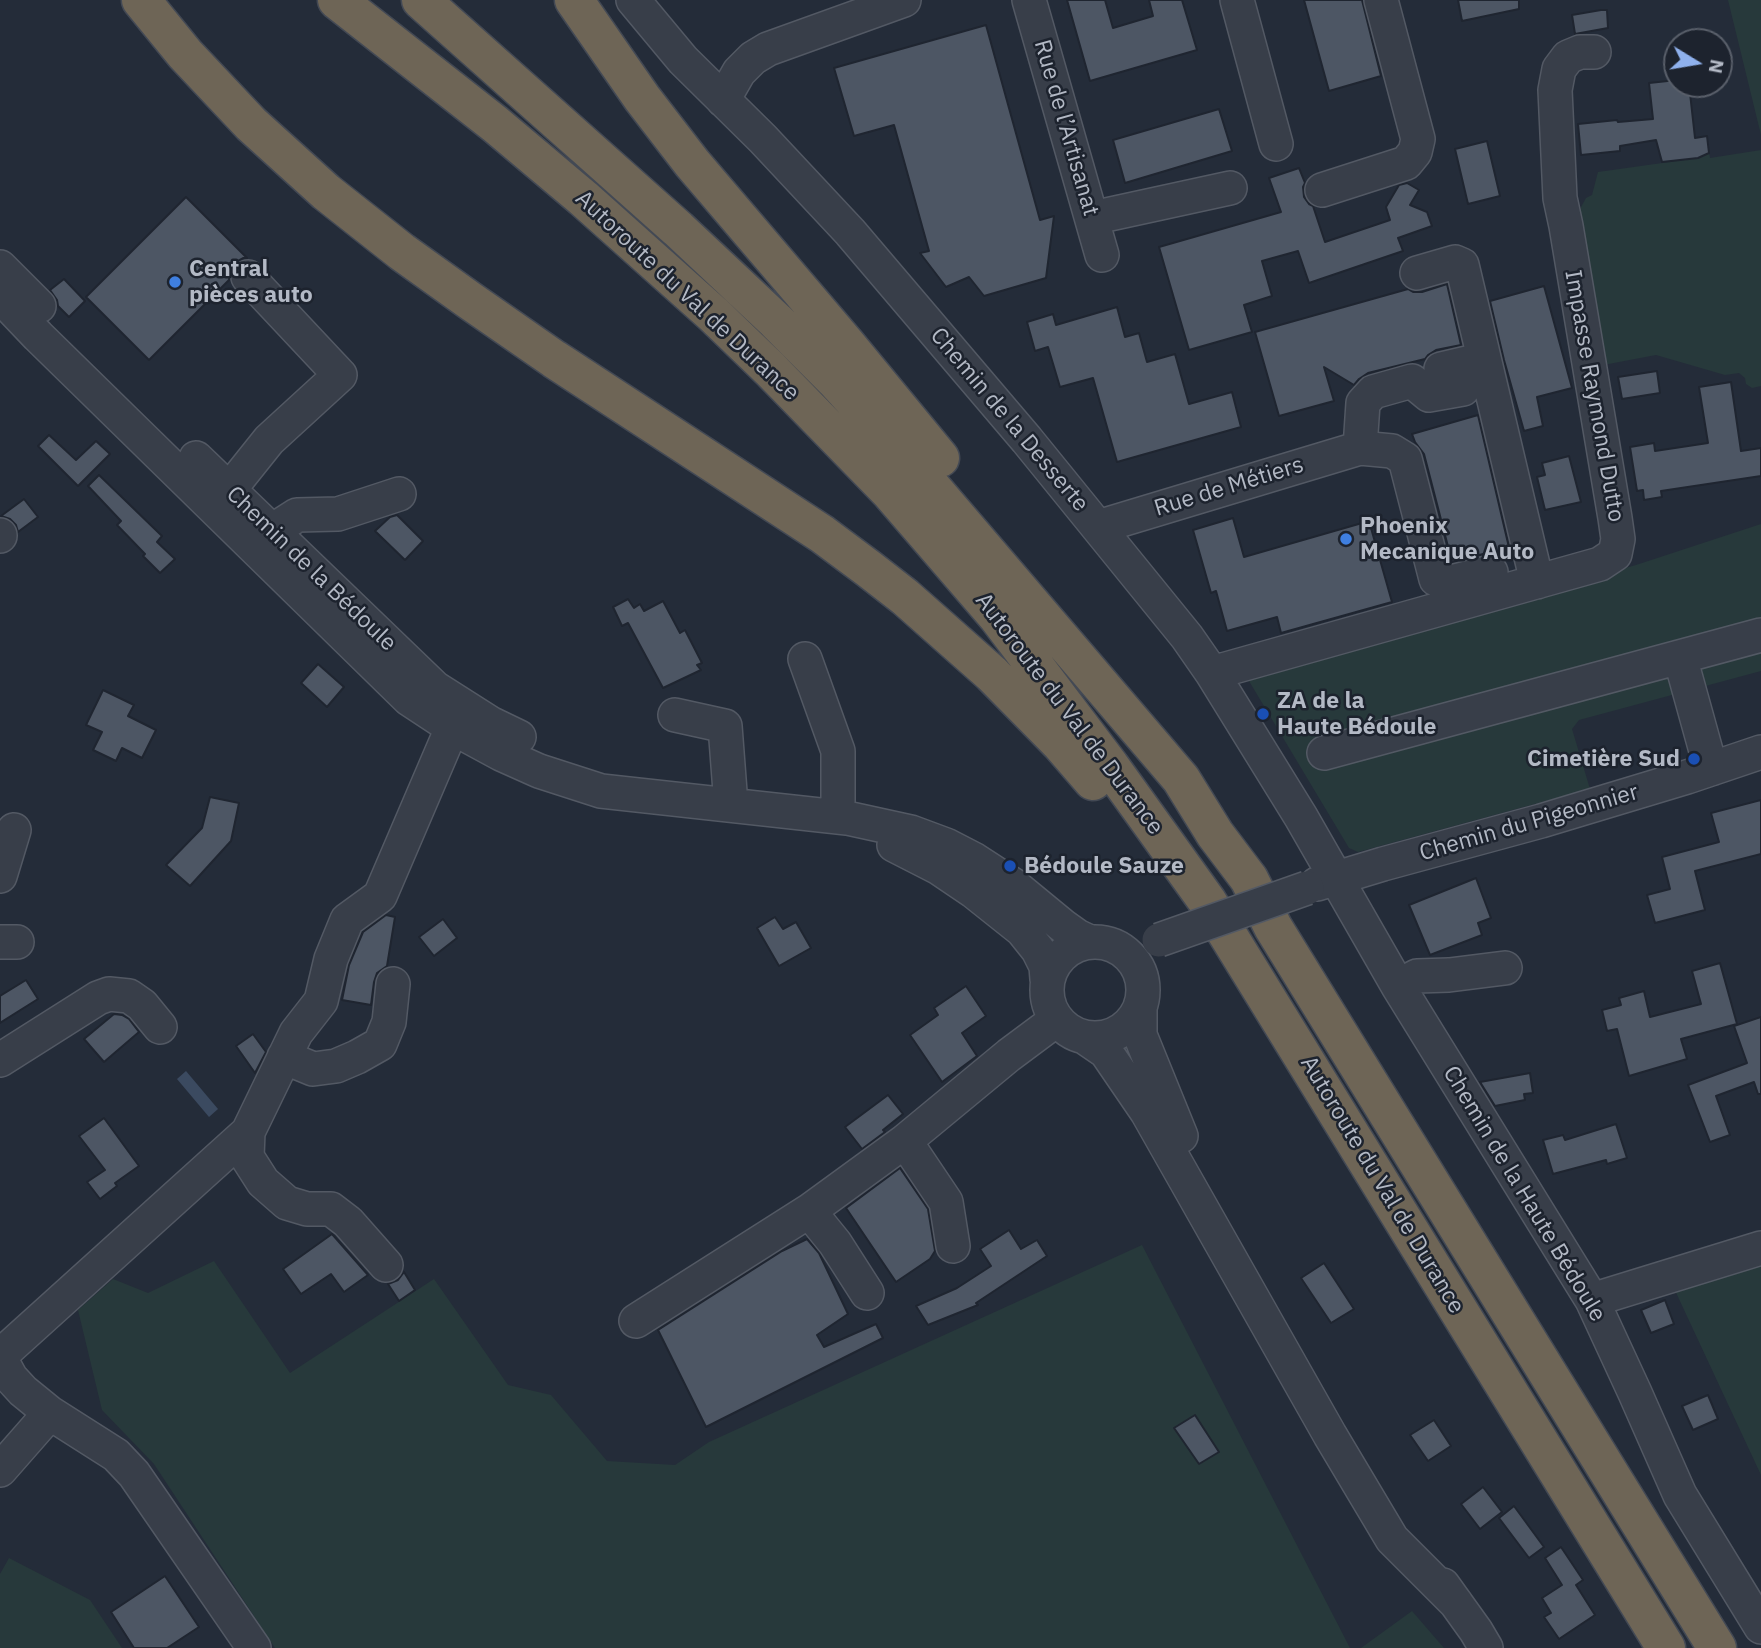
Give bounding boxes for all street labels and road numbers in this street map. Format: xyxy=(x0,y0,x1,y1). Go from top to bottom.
street label: Rue de l’Artisanat xyxy=(1028,37,1104,219)
street label: Autoroute du Val de Durance xyxy=(569,185,805,407)
street label: Impasse Raymond Dutto xyxy=(1558,268,1630,524)
street label: Chemin de la Desserte xyxy=(924,322,1094,518)
street label: Rue de Métiers xyxy=(1151,451,1307,523)
street label: Chemin de la Bédoule xyxy=(220,481,402,657)
street label: Autoroute du Val de Durance xyxy=(969,588,1169,840)
street label: Chemin du Pigeonnier xyxy=(1416,779,1642,867)
street label: Autoroute du Val de Durance xyxy=(1294,1051,1470,1319)
street label: Chemin de la Haute Bédoule xyxy=(1437,1061,1611,1327)

